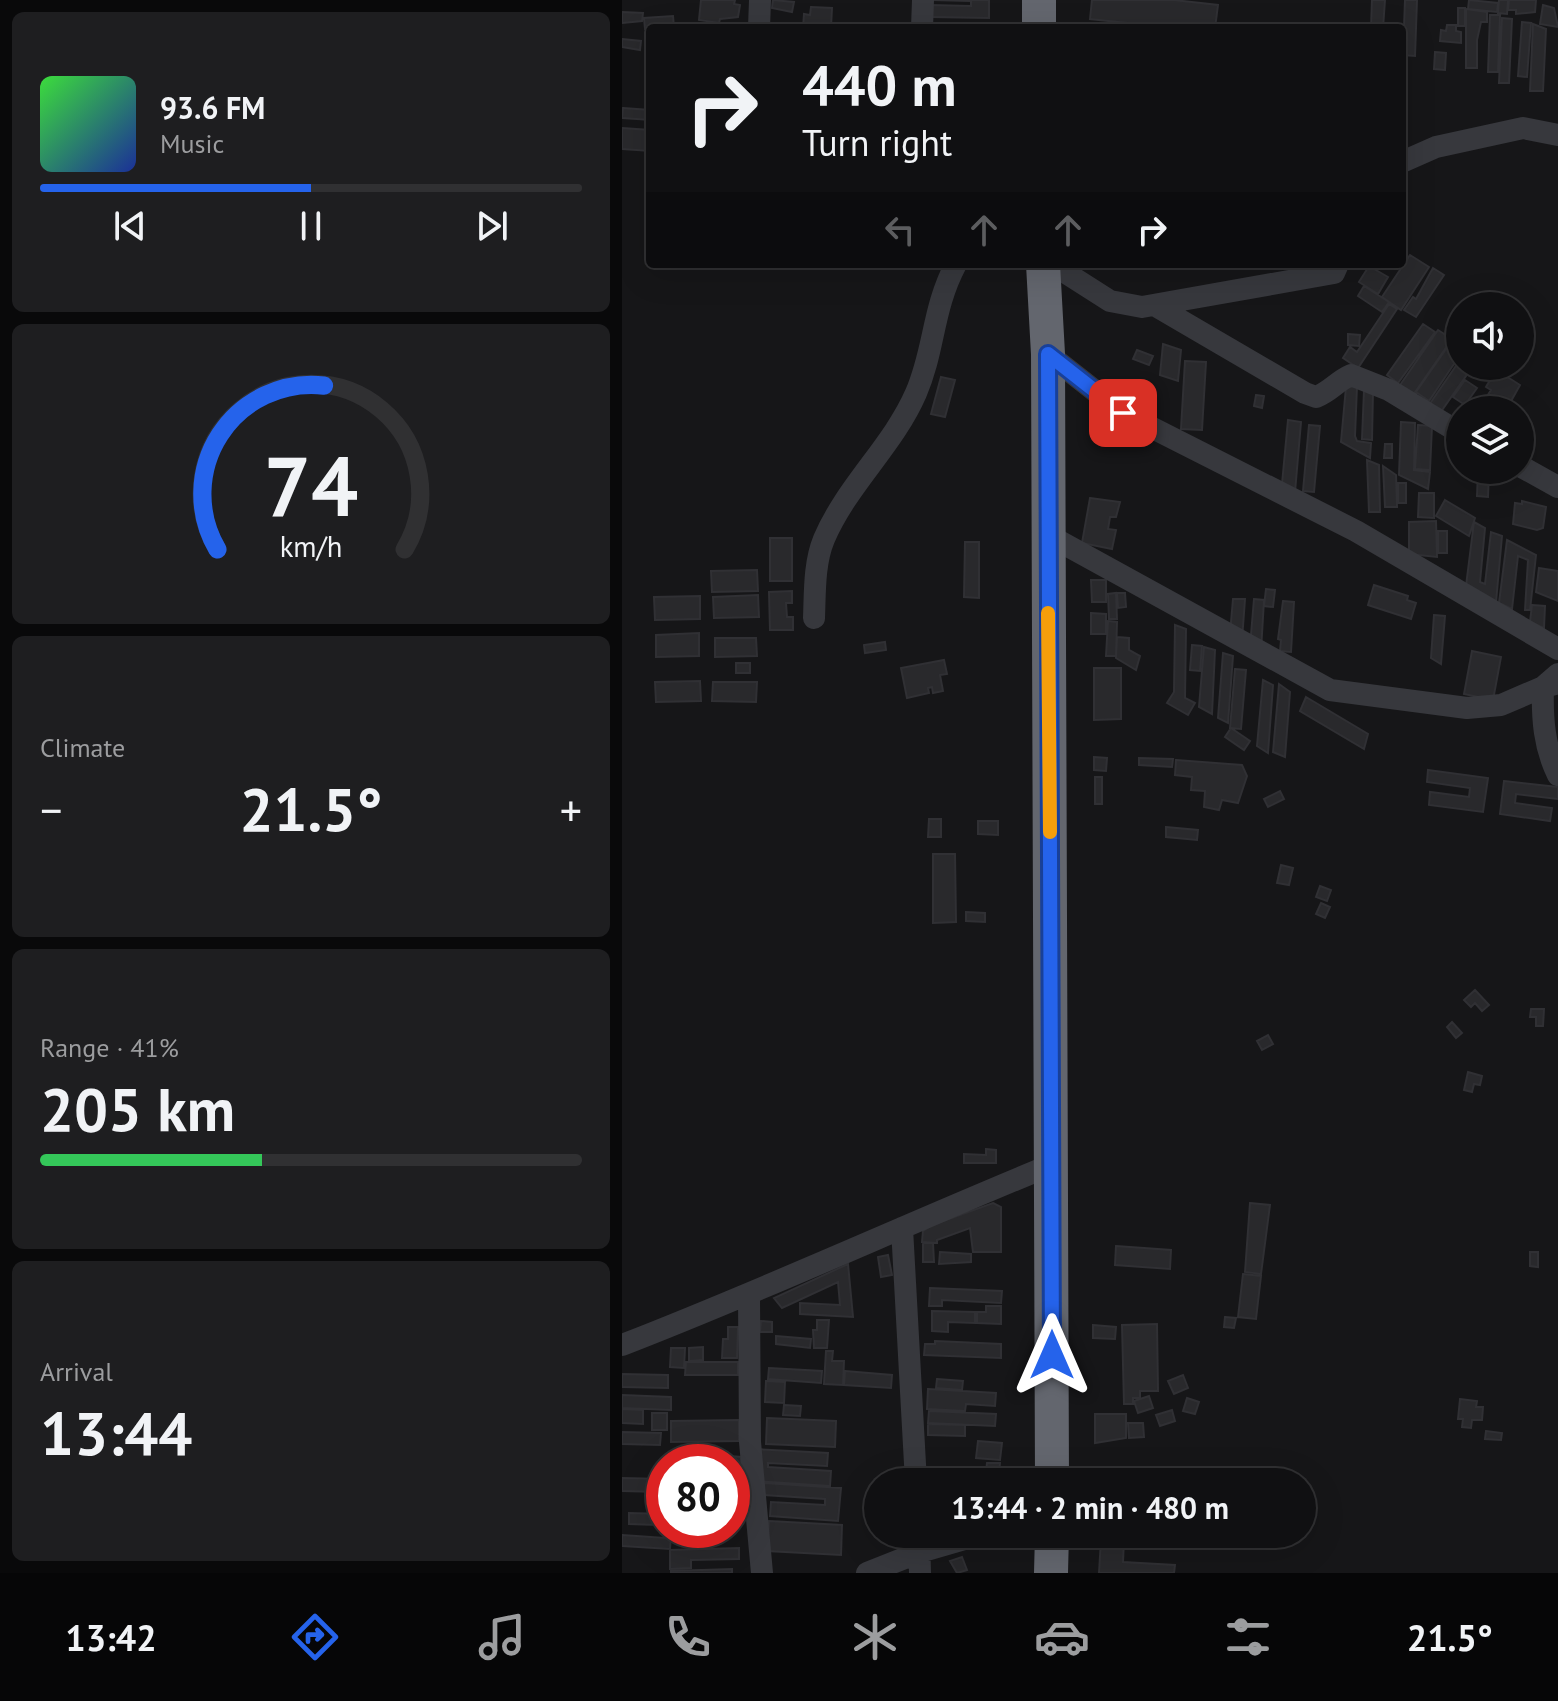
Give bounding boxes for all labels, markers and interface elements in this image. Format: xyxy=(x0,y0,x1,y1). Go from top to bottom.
text: 440 m xyxy=(802,49,957,121)
icon: right xyxy=(670,56,774,160)
text: 93.6 FM xyxy=(160,88,265,127)
text: Turn right xyxy=(802,119,952,166)
text: Music xyxy=(160,127,224,160)
icon: previous xyxy=(108,204,152,248)
icon: pause xyxy=(289,204,333,248)
icon: next xyxy=(470,204,514,248)
icon: left xyxy=(878,208,922,252)
icon: ahead xyxy=(962,208,1006,252)
icon: ahead xyxy=(1046,208,1090,252)
icon: right xyxy=(1130,208,1174,252)
map controls xyxy=(1446,292,1534,484)
button: sound xyxy=(1446,292,1534,380)
pin xyxy=(1089,379,1157,447)
icon: arrive xyxy=(1101,391,1145,435)
button: layers xyxy=(1446,396,1534,484)
text: 74 xyxy=(264,431,358,539)
text: km/h xyxy=(280,528,342,565)
text: Climate xyxy=(40,731,125,764)
text: 21.5° xyxy=(239,770,383,848)
text: − xyxy=(40,781,62,838)
text: + xyxy=(560,781,582,838)
text: Range · 41% xyxy=(40,1031,179,1064)
text: 205 km xyxy=(40,1070,235,1148)
position arrow xyxy=(1010,1313,1094,1397)
text: Arrival xyxy=(40,1355,113,1388)
text: 13:44 xyxy=(40,1394,192,1472)
speed limit sign: 80 xyxy=(646,1444,750,1548)
text: 13:44 · 2 min · 480 m xyxy=(951,1488,1229,1527)
icon: directions xyxy=(287,1609,343,1665)
icon: music xyxy=(474,1609,530,1665)
icon: phone xyxy=(660,1609,716,1665)
icon: climate xyxy=(847,1609,903,1665)
icon: car xyxy=(1034,1609,1090,1665)
icon: filters xyxy=(1220,1609,1276,1665)
text: 13:42 xyxy=(65,1614,157,1661)
text: 21.5° xyxy=(1407,1614,1493,1661)

